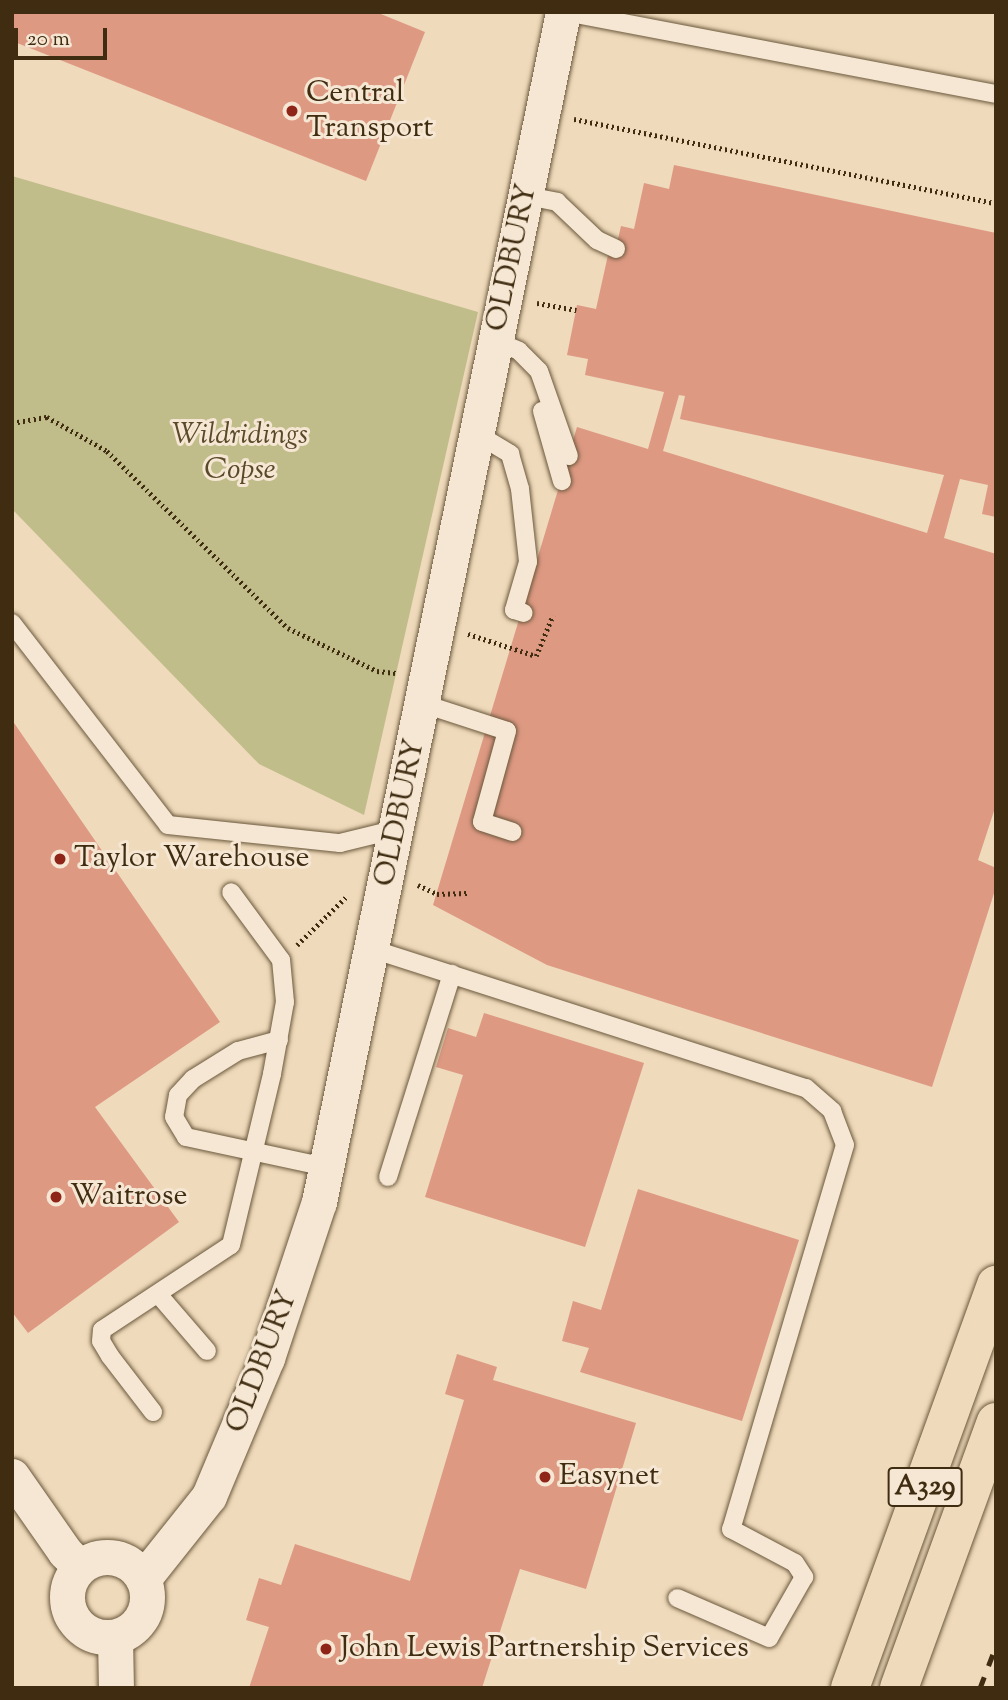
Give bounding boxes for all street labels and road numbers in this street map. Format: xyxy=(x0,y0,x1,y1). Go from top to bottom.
street label: OLDBURY xyxy=(480,181,546,335)
street label: OLDBURY xyxy=(368,736,434,890)
street label: OLDBURY xyxy=(219,1286,307,1438)
road number: A329 xyxy=(886,1462,964,1512)

